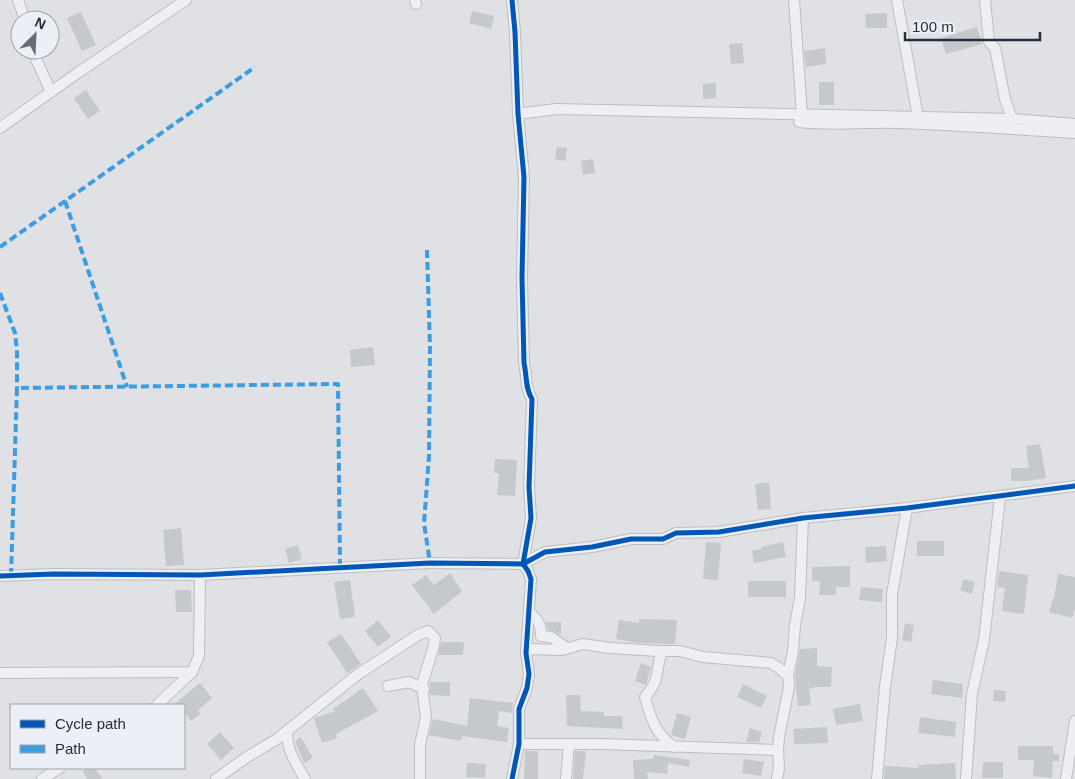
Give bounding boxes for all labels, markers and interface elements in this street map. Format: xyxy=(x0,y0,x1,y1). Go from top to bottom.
north arrow xyxy=(10,10,60,60)
scale bar xyxy=(905,10,1040,42)
text: N xyxy=(32,14,48,32)
text: 100 m xyxy=(912,18,954,35)
legend xyxy=(10,704,185,769)
text: Cycle path xyxy=(55,715,126,732)
text: Path xyxy=(55,740,86,757)

